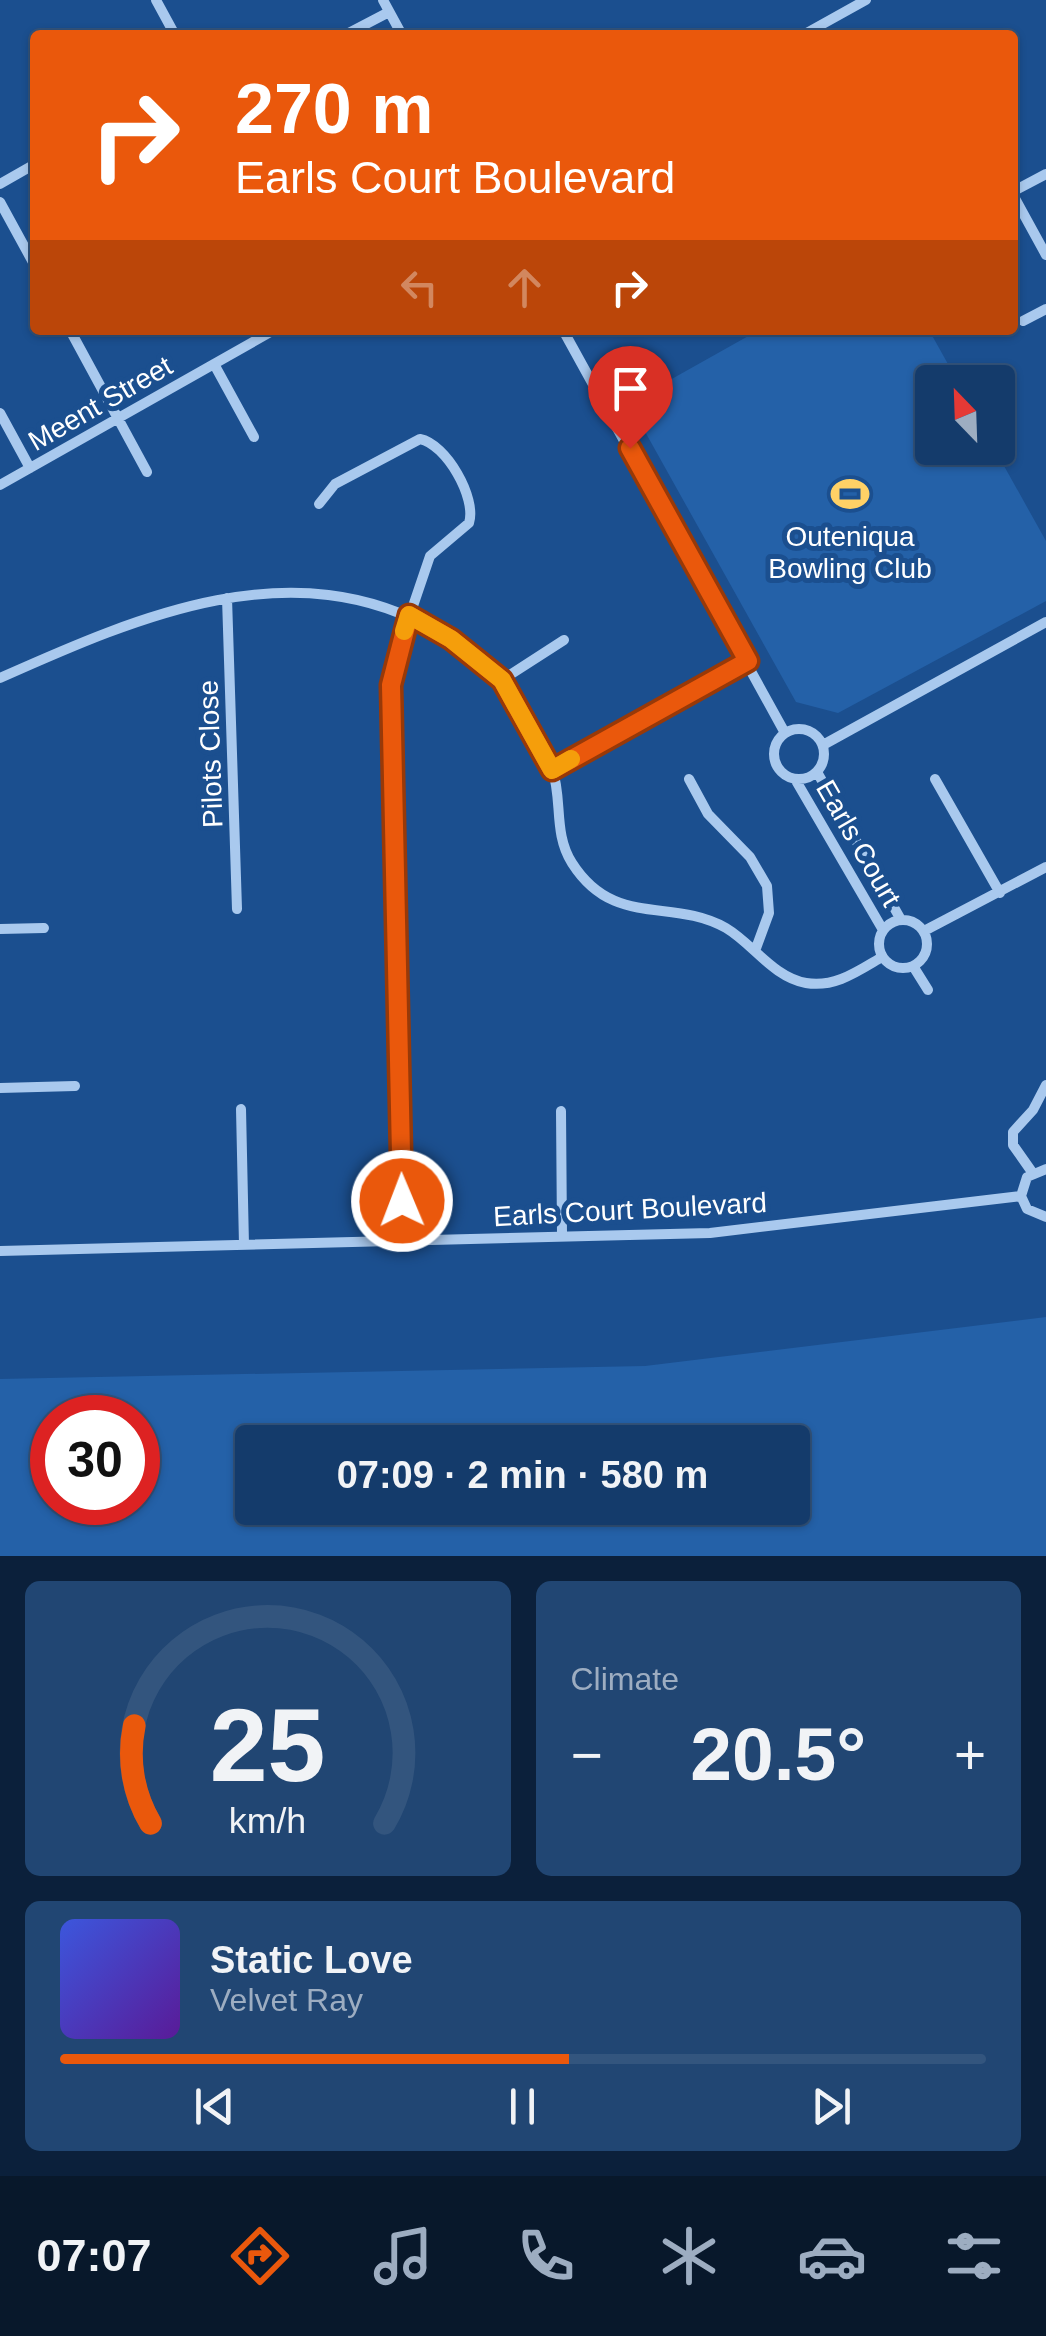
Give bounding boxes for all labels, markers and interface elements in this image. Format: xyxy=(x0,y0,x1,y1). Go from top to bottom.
icon: right xyxy=(70,70,200,200)
text: 270 m xyxy=(235,70,433,148)
text: Earls Court Boulevard xyxy=(235,152,675,203)
icon: left xyxy=(392,260,447,315)
icon: ahead xyxy=(497,260,552,315)
icon: right xyxy=(602,260,657,315)
pin xyxy=(588,346,673,449)
street label: Meent Street xyxy=(23,350,178,457)
icon: arrive xyxy=(603,361,658,416)
north arrow xyxy=(915,365,1015,465)
map controls xyxy=(915,365,1015,465)
sports icon: Outeniqua Bowling Club xyxy=(829,473,871,515)
place label: Outeniqua Bowling Club xyxy=(768,521,932,584)
street label: Pilots Close xyxy=(192,680,229,828)
street label: Earls Court xyxy=(810,775,907,912)
position arrow xyxy=(350,1149,454,1253)
street label: Earls Court Boulevard xyxy=(492,1187,768,1232)
speed limit sign: 30 xyxy=(30,1395,160,1525)
text: 07:09 · 2 min · 580 m xyxy=(337,1454,708,1496)
text: Climate xyxy=(571,1661,679,1697)
text: 25 xyxy=(210,1687,326,1803)
text: 20.5° xyxy=(690,1712,866,1796)
text: − xyxy=(571,1724,603,1786)
text: + xyxy=(954,1724,986,1786)
text: km/h xyxy=(229,1801,306,1841)
text: Static Love xyxy=(210,1939,413,1981)
text: Velvet Ray xyxy=(210,1982,363,2018)
icon: previous xyxy=(187,2079,242,2134)
icon: pause xyxy=(495,2079,550,2134)
icon: next xyxy=(804,2079,859,2134)
icon: directions xyxy=(225,2221,295,2291)
icon: music xyxy=(368,2221,438,2291)
icon: phone xyxy=(511,2221,581,2291)
icon: climate xyxy=(654,2221,724,2291)
icon: car xyxy=(797,2221,867,2291)
icon: filters xyxy=(939,2221,1009,2291)
text: 07:07 xyxy=(36,2230,152,2281)

